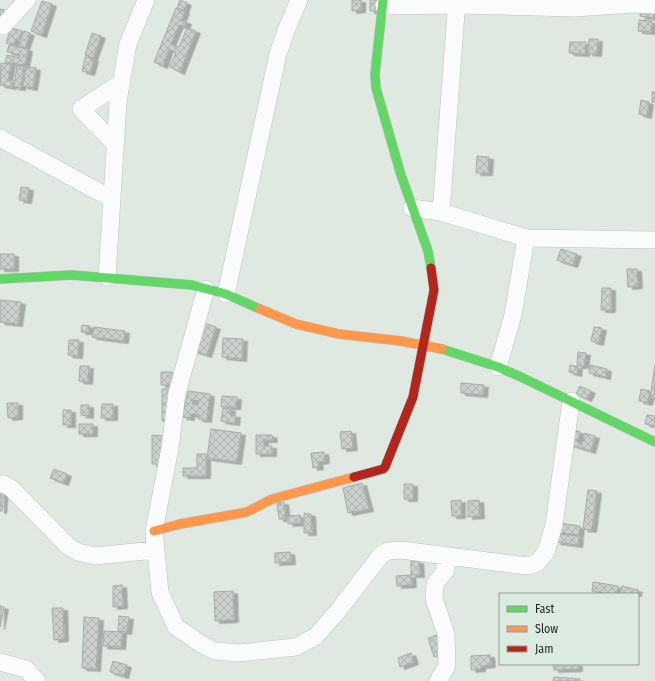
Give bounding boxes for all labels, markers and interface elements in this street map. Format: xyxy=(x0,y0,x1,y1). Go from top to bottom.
legend xyxy=(499,593,639,665)
text: Fast xyxy=(535,602,554,616)
text: Slow xyxy=(535,622,558,636)
text: Jam xyxy=(535,642,553,656)

